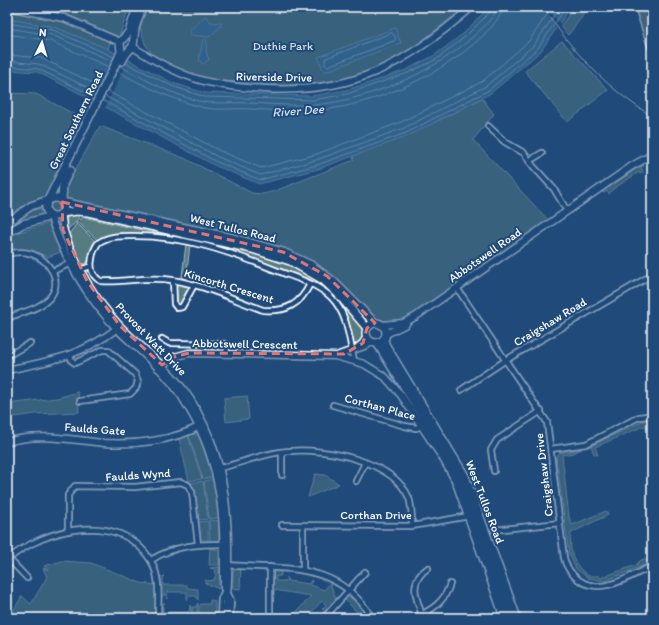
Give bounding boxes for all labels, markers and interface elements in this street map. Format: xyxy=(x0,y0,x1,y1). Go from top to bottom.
north arrow xyxy=(22,22,62,62)
text: N xyxy=(39,26,47,39)
park label: Duthie Park xyxy=(253,39,314,53)
street label: Great Southern Road xyxy=(46,68,106,172)
street label: Riverside Drive xyxy=(236,69,313,85)
water label: River Dee xyxy=(272,101,325,120)
street label: West Tullos Road xyxy=(189,211,278,246)
street label: Abbotswell Road xyxy=(446,224,525,285)
street label: Kincorth Crescent xyxy=(182,266,276,306)
street label: Craigshaw Road xyxy=(511,295,589,349)
street label: Provost Watt Drive xyxy=(112,299,190,379)
street label: Abbotswell Crescent xyxy=(192,336,298,352)
street label: Corthan Place xyxy=(343,391,417,423)
street label: Faulds Gate xyxy=(64,420,126,438)
street label: Craigshaw Drive xyxy=(532,432,556,517)
street label: West Tullos Road xyxy=(463,458,507,546)
street label: Faulds Wynd xyxy=(105,466,171,484)
street label: Corthan Drive xyxy=(340,508,412,522)

